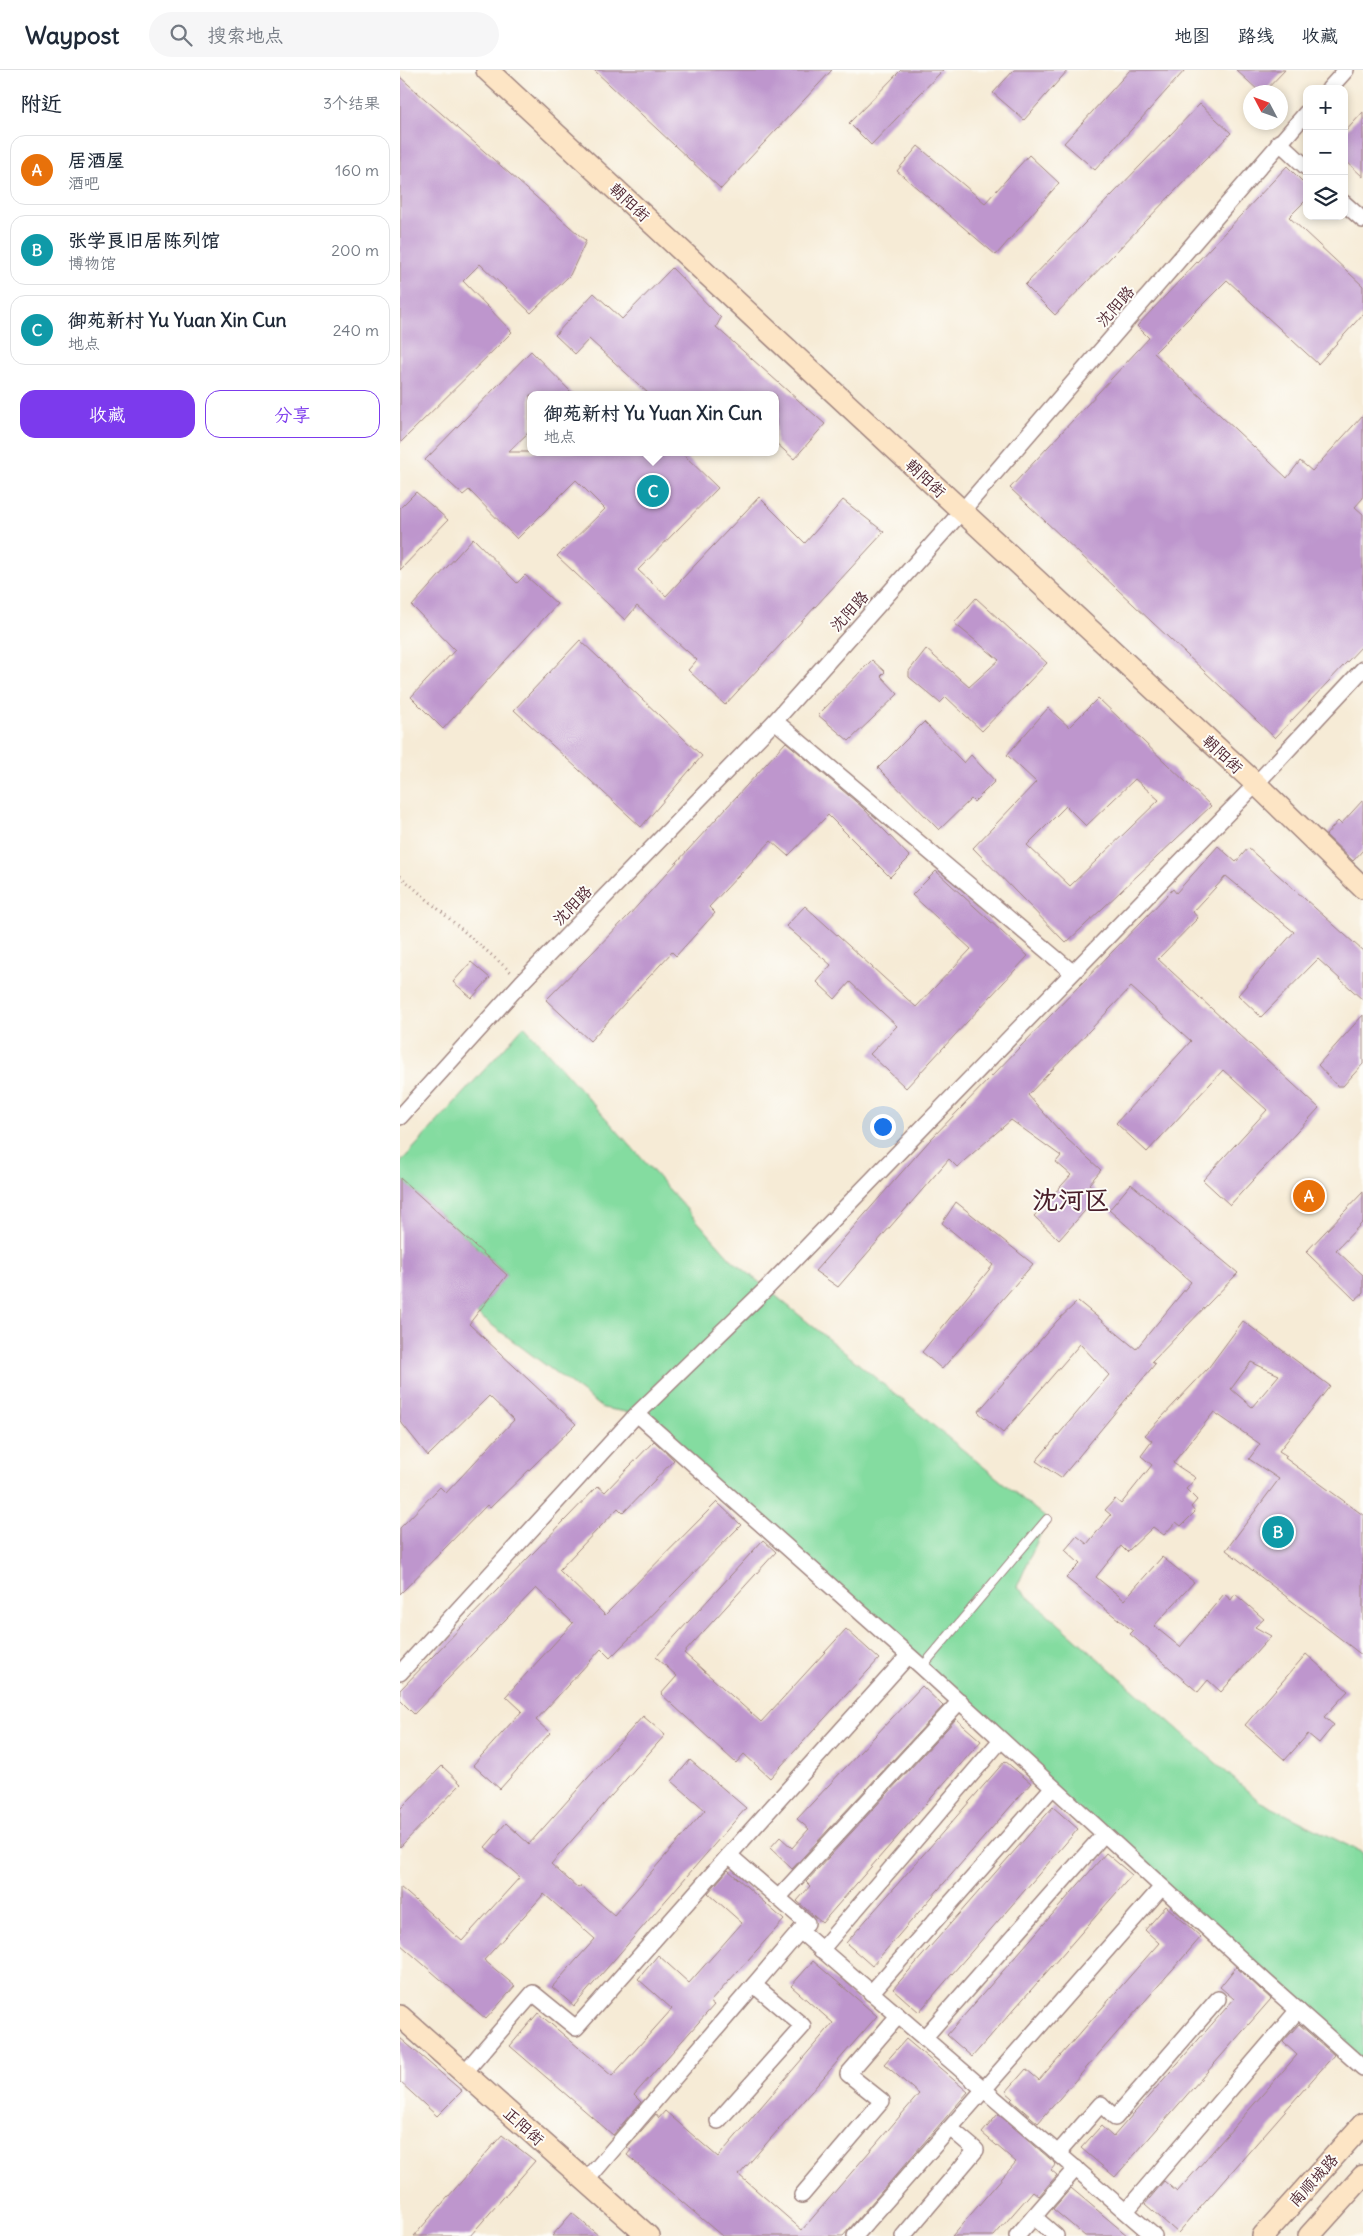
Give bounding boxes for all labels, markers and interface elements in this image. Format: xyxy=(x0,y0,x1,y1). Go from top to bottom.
search box xyxy=(149,12,499,57)
text: Waypost xyxy=(25,20,119,50)
icon: search xyxy=(167,21,195,49)
text: 搜索地点 xyxy=(207,23,283,47)
text: 地图 xyxy=(1174,24,1210,47)
text: 路线 xyxy=(1238,24,1274,47)
text: 收藏 xyxy=(1302,24,1338,47)
north arrow xyxy=(1243,85,1288,130)
map controls xyxy=(1303,85,1348,220)
button: + xyxy=(1303,85,1348,130)
text: 附近 xyxy=(20,90,62,117)
text: 3个结果 xyxy=(323,93,380,113)
button: − xyxy=(1303,130,1348,175)
text: 居酒屋 xyxy=(68,148,125,172)
text: A xyxy=(32,160,42,180)
text: 160 m xyxy=(335,160,379,180)
text: 酒吧 xyxy=(68,173,100,193)
button: layers xyxy=(1303,175,1348,220)
street label: 朝阳街 xyxy=(606,178,654,226)
text: 张学良旧居陈列馆 xyxy=(68,228,220,252)
text: B xyxy=(32,240,42,260)
text: 200 m xyxy=(331,240,379,260)
text: 博物馆 xyxy=(68,253,116,273)
street label: 沈阳路 xyxy=(1092,281,1138,331)
text: 御苑新村 Yu Yuan Xin Cun xyxy=(68,308,287,332)
text: C xyxy=(32,320,42,340)
text: 240 m xyxy=(333,320,379,340)
text: 地点 xyxy=(68,333,100,353)
button: 收藏 xyxy=(20,390,195,438)
button: 分享 xyxy=(205,390,380,438)
popup xyxy=(527,391,779,456)
text: 御苑新村 Yu Yuan Xin Cun xyxy=(544,401,762,425)
text: 地点 xyxy=(544,426,576,446)
street label: 朝阳街 xyxy=(902,454,950,502)
pin: C xyxy=(637,472,669,510)
street label: 沈阳路 xyxy=(826,586,872,636)
street label: 朝阳街 xyxy=(1199,730,1247,778)
street label: 沈阳路 xyxy=(548,881,596,929)
your location xyxy=(870,1114,896,1140)
pin: A xyxy=(1293,1177,1325,1215)
district label: 沈河区 xyxy=(1032,1183,1110,1216)
pin: B xyxy=(1262,1513,1294,1551)
street label: 正阳街 xyxy=(499,2103,549,2149)
street label: 南顺城路 xyxy=(1284,2150,1342,2210)

